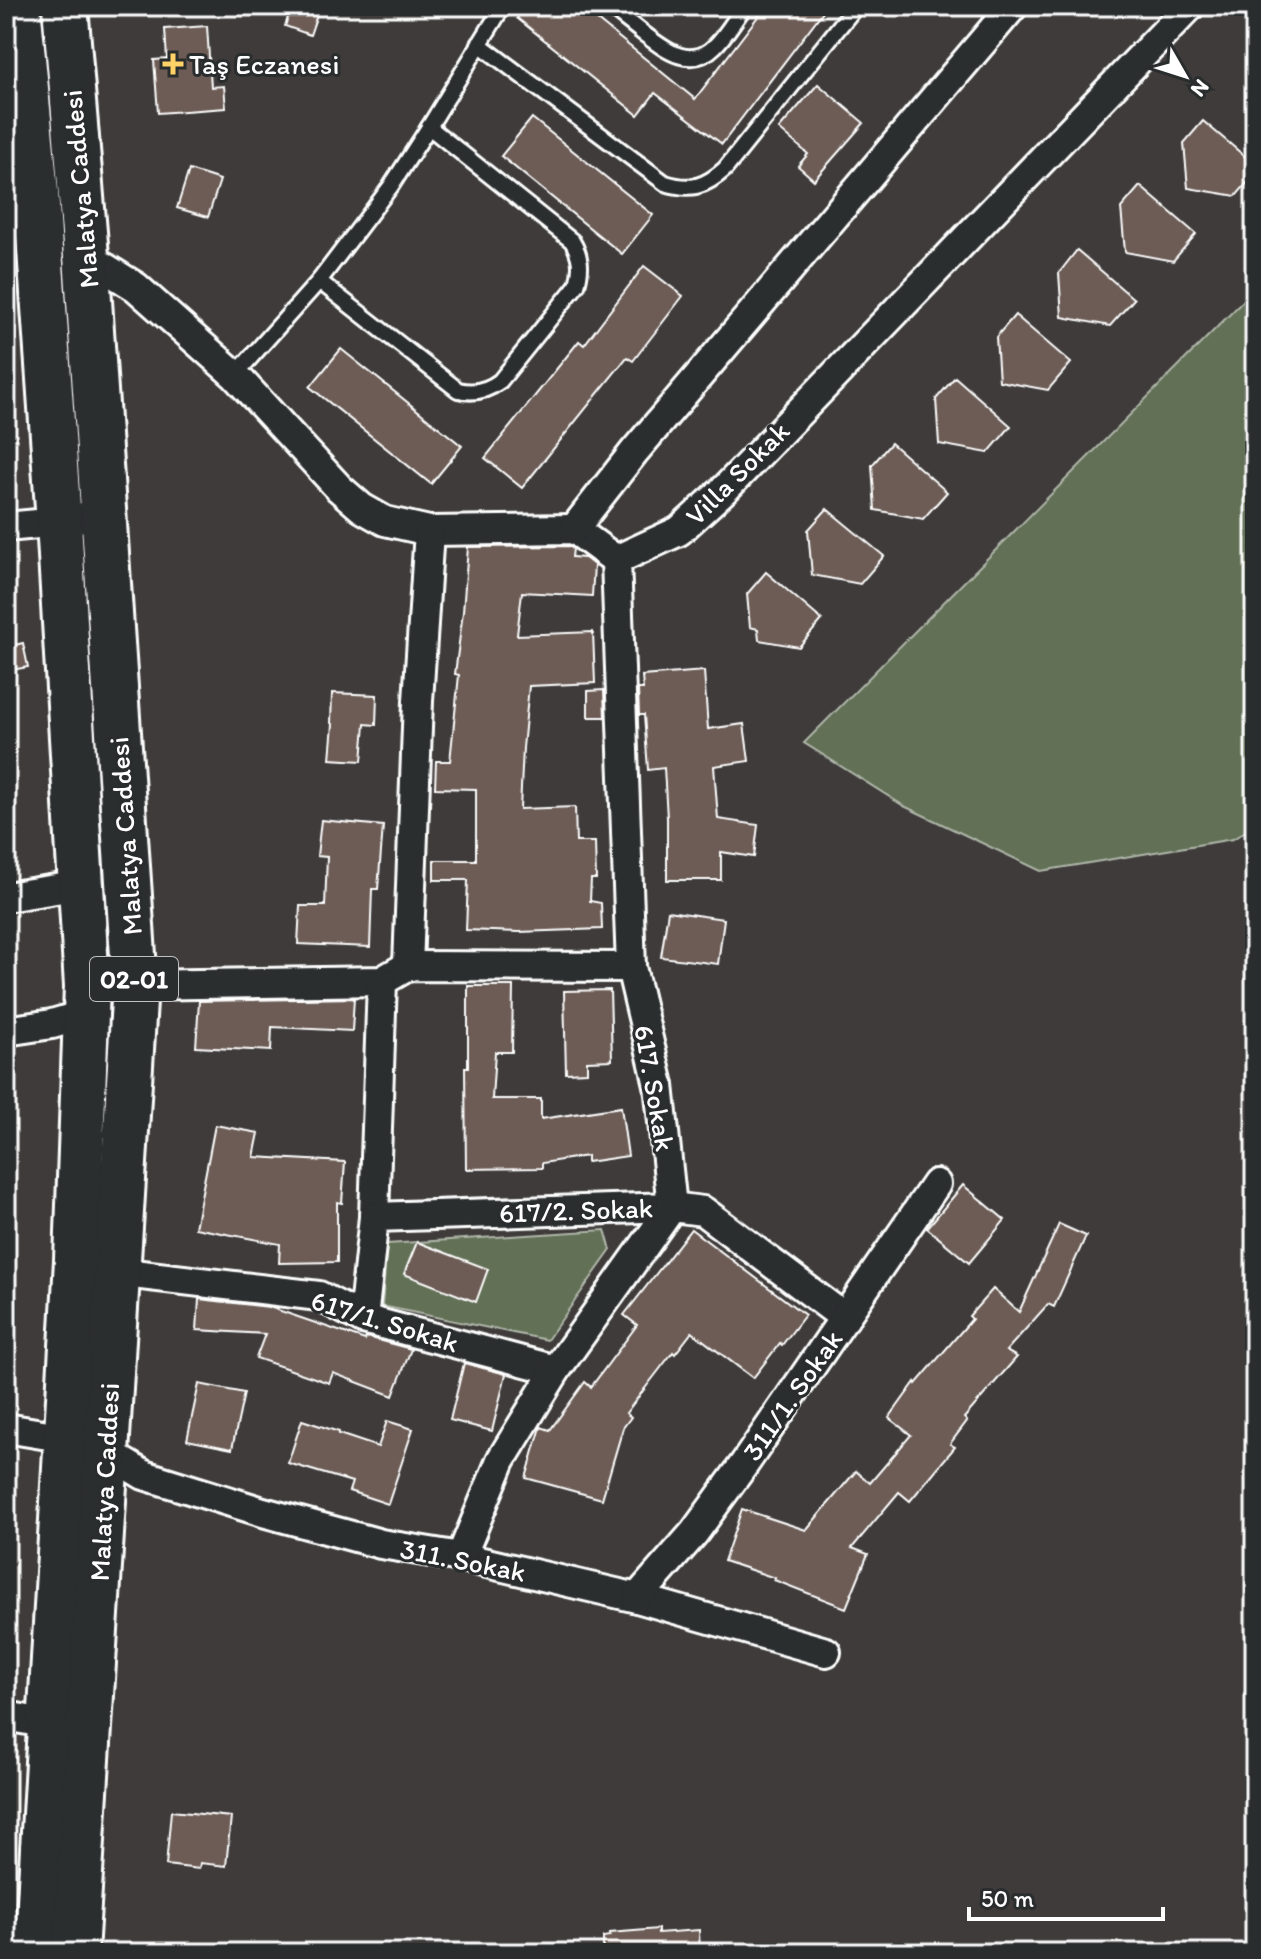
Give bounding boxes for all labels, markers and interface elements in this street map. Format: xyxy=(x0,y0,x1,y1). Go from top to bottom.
north arrow xyxy=(1145,36,1225,116)
place label: Taş Eczanesi xyxy=(189,47,339,81)
marker: Taş Eczanesi xyxy=(164,55,182,73)
text: N xyxy=(1185,74,1215,103)
street label: Malatya Caddesi xyxy=(54,88,106,290)
street label: Villa Sokak xyxy=(678,414,796,532)
street label: Malatya Caddesi xyxy=(101,736,149,936)
road number: 02-01 xyxy=(90,957,178,1001)
street label: 617. Sokak xyxy=(627,1022,683,1154)
street label: 617/2. Sokak xyxy=(498,1190,654,1230)
street label: 617/1. Sokak xyxy=(307,1282,463,1360)
street label: 311/1. Sokak xyxy=(735,1323,849,1467)
street label: Malatya Caddesi xyxy=(82,1382,126,1582)
street label: 311. Sokak xyxy=(397,1531,529,1589)
scale bar xyxy=(969,1871,1163,1921)
text: 50 m xyxy=(981,1884,1034,1913)

